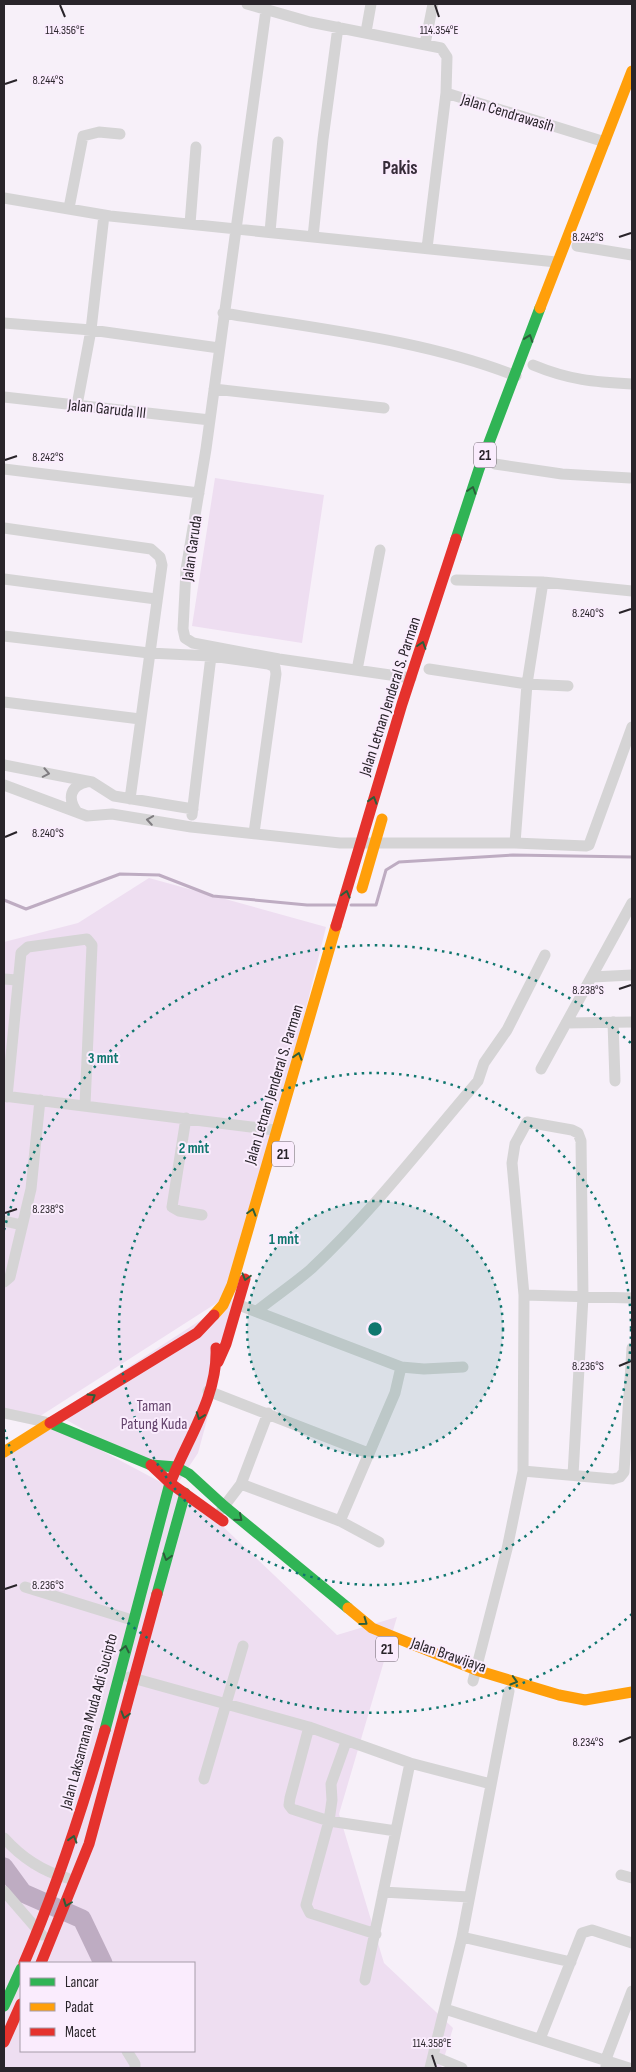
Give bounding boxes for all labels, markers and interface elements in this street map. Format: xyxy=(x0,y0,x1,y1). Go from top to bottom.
text: 114.356°E xyxy=(45,23,85,38)
text: 114.354°E xyxy=(420,23,458,38)
text: 8.244°S xyxy=(32,73,64,88)
street label: Jalan Cendrawasih xyxy=(458,90,556,137)
district label: Pakis xyxy=(382,157,418,180)
text: 8.242°S xyxy=(572,230,604,245)
one-way arrow xyxy=(523,335,533,343)
street label: Jalan Garuda III xyxy=(66,396,147,423)
road number: 21 xyxy=(474,442,496,468)
text: 8.242°S xyxy=(32,450,64,465)
one-way arrow xyxy=(466,487,476,495)
street label: Jalan Garuda xyxy=(178,514,206,583)
text: 8.240°S xyxy=(572,606,604,621)
street label: Jalan Letnan Jenderal S. Parman xyxy=(355,615,425,779)
one-way arrow xyxy=(416,641,426,650)
one-way arrow xyxy=(41,768,50,778)
one-way arrow xyxy=(367,796,377,805)
one-way arrow xyxy=(145,816,154,826)
text: 8.240°S xyxy=(32,826,64,841)
one-way arrow xyxy=(340,890,350,898)
text: 8.238°S xyxy=(572,983,604,998)
street label: Jalan Letnan Jenderal S. Parman xyxy=(241,1002,308,1168)
text: 3 mnt xyxy=(88,1049,118,1068)
one-way arrow xyxy=(292,1052,302,1060)
text: 2 mnt xyxy=(179,1139,209,1158)
road number: 21 xyxy=(272,1142,294,1166)
text: 8.238°S xyxy=(32,1202,64,1217)
one-way arrow xyxy=(247,1208,257,1216)
text: 1 mnt xyxy=(269,1230,299,1249)
one-way arrow xyxy=(241,1272,251,1280)
centre of rings xyxy=(366,1320,384,1338)
text: 8.236°S xyxy=(572,1359,604,1374)
one-way arrow xyxy=(86,1394,95,1404)
park label: Taman Patung Kuda xyxy=(121,1397,187,1434)
one-way arrow xyxy=(196,1411,206,1420)
one-way arrow xyxy=(233,1513,242,1522)
one-way arrow xyxy=(163,1552,173,1560)
text: 8.236°S xyxy=(32,1578,64,1593)
one-way arrow xyxy=(358,1616,368,1625)
street label: Jalan Laksamana Muda Adi Sucipto xyxy=(57,1631,122,1812)
street label: Jalan Brawijaya xyxy=(407,1633,489,1677)
road number: 21 xyxy=(376,1636,398,1662)
one-way arrow xyxy=(120,1644,130,1653)
one-way arrow xyxy=(510,1675,518,1685)
one-way arrow xyxy=(120,1710,131,1719)
text: 8.234°S xyxy=(572,1735,604,1750)
one-way arrow xyxy=(67,1835,77,1844)
one-way arrow xyxy=(63,1898,73,1907)
legend xyxy=(20,1962,195,2052)
text: Lancar xyxy=(65,1973,99,1992)
text: Padat xyxy=(65,1998,94,2017)
text: Macet xyxy=(65,2023,97,2042)
text: 114.358°E xyxy=(412,2036,452,2051)

